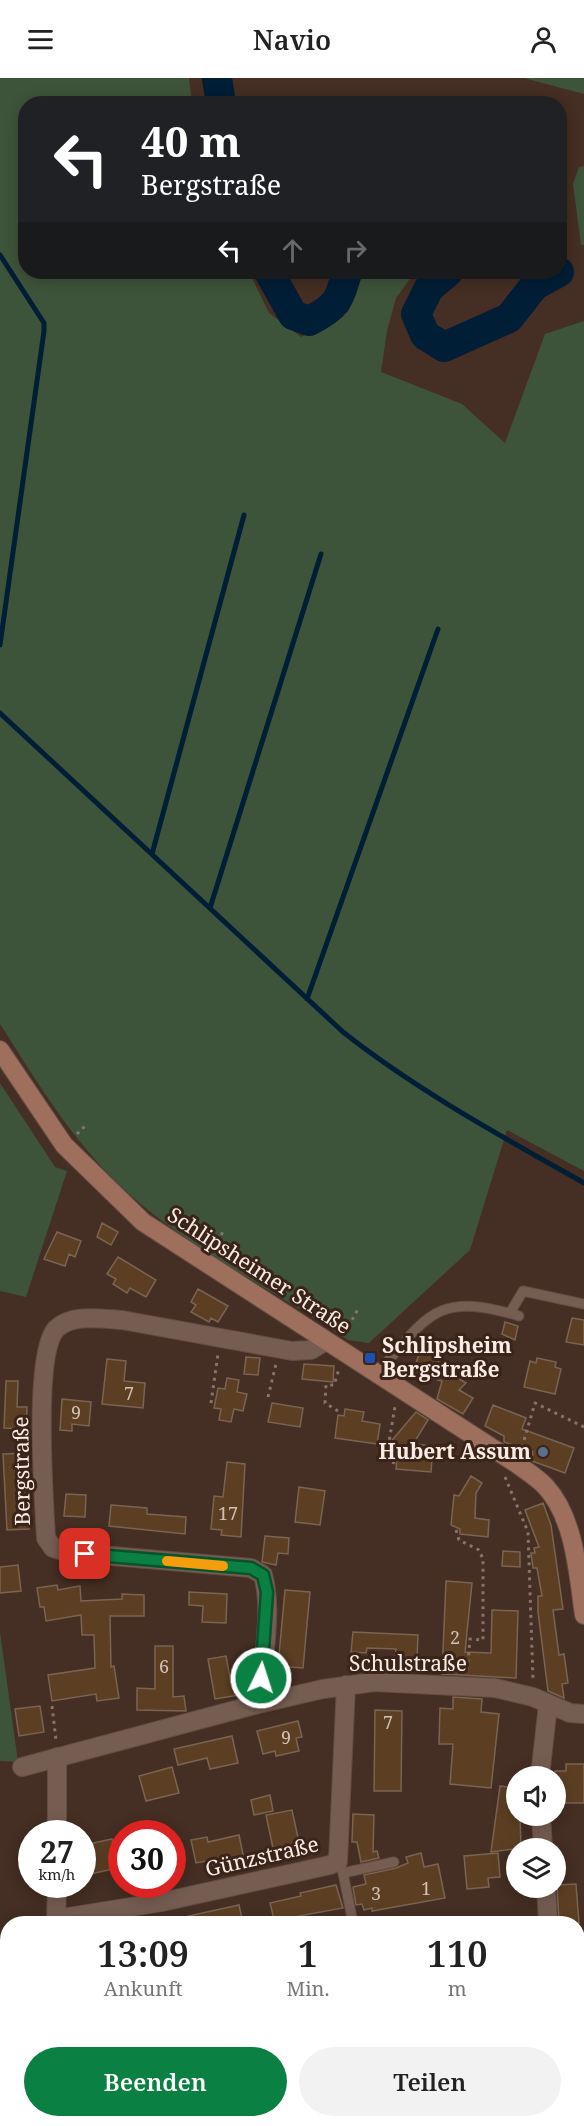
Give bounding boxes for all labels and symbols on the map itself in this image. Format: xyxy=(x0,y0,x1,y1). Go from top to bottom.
street label: Schlipsheimer Straße xyxy=(162,1200,357,1340)
place label: Schlipsheim Bergstraße xyxy=(382,1331,512,1383)
marker: Schlipsheim Bergstraße xyxy=(363,1351,377,1365)
house number: 7 xyxy=(124,1381,134,1405)
house number: 9 xyxy=(71,1400,81,1424)
street label: Bergstraße xyxy=(6,1416,36,1526)
place label: Hubert Assum xyxy=(378,1437,531,1465)
marker: Hubert Assum xyxy=(536,1445,550,1459)
house number: 17 xyxy=(218,1501,238,1525)
pin xyxy=(59,1528,110,1579)
house number: 2 xyxy=(450,1625,460,1649)
position arrow xyxy=(229,1646,293,1710)
street label: Schulstraße xyxy=(349,1649,467,1677)
house number: 6 xyxy=(159,1654,169,1678)
house number: 7 xyxy=(383,1710,393,1734)
house number: 9 xyxy=(281,1725,291,1749)
speed limit sign: 30 xyxy=(108,1820,186,1898)
street label: Günzstraße xyxy=(202,1829,321,1883)
house number: 1 xyxy=(421,1876,431,1900)
house number: 3 xyxy=(371,1881,381,1905)

